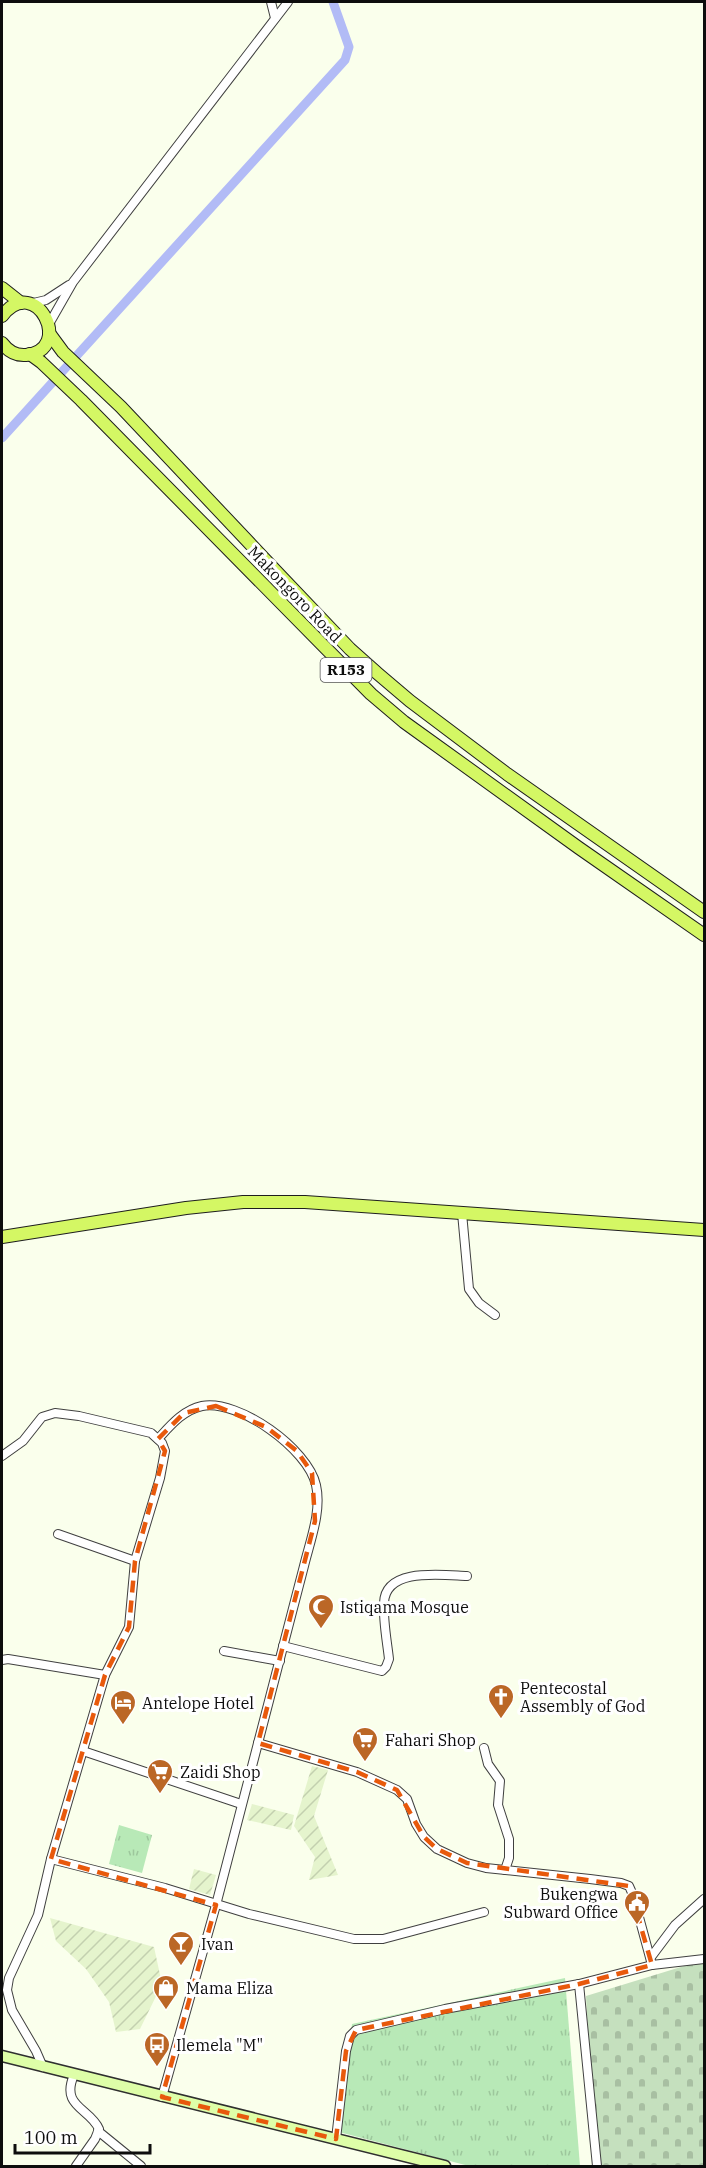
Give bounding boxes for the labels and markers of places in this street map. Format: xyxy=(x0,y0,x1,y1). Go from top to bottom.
mosque icon: Istiqama Mosque xyxy=(306,1592,336,1630)
place label: Istiqama Mosque xyxy=(340,1597,469,1617)
place label: Pentecostal Assembly of God xyxy=(520,1678,646,1716)
church icon: Pentecostal Assembly of God xyxy=(486,1682,516,1720)
hotel icon: Antelope Hotel xyxy=(108,1688,138,1726)
place label: Antelope Hotel xyxy=(142,1693,254,1713)
supermarket icon: Fahari Shop xyxy=(350,1725,380,1763)
place label: Fahari Shop xyxy=(385,1730,476,1750)
supermarket icon: Zaidi Shop xyxy=(145,1757,175,1795)
place label: Zaidi Shop xyxy=(180,1762,261,1782)
place label: Bukengwa Subward Office xyxy=(504,1884,618,1922)
public building icon: Bukengwa Subward Office xyxy=(622,1888,652,1926)
bar icon: Ivan xyxy=(166,1929,196,1967)
place label: Ivan xyxy=(201,1934,234,1954)
shop icon: Mama Eliza xyxy=(151,1973,181,2011)
place label: Mama Eliza xyxy=(186,1978,274,1998)
bus stop icon: Ilemela "M" xyxy=(142,2030,172,2068)
place label: Ilemela "M" xyxy=(176,2035,263,2055)

